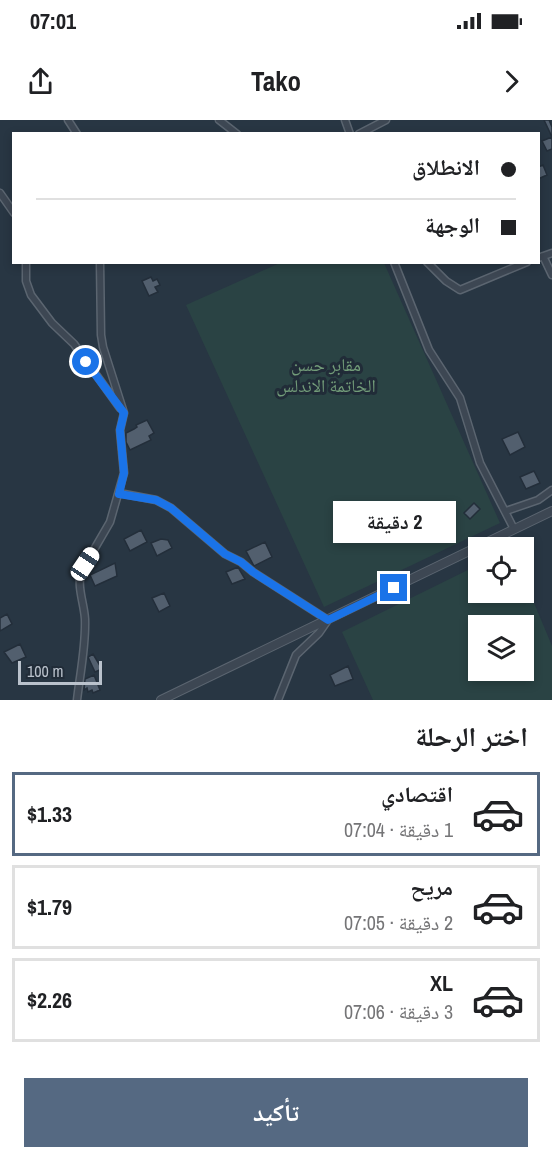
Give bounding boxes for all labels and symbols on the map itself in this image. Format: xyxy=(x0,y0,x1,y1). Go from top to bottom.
route start xyxy=(72,348,99,375)
park label: مقابر حسن الخاتمة الاندلس xyxy=(276,352,376,398)
callout: 2 دقيقة xyxy=(332,501,456,543)
car xyxy=(67,544,103,584)
route end xyxy=(380,574,407,601)
scale bar xyxy=(18,658,102,686)

